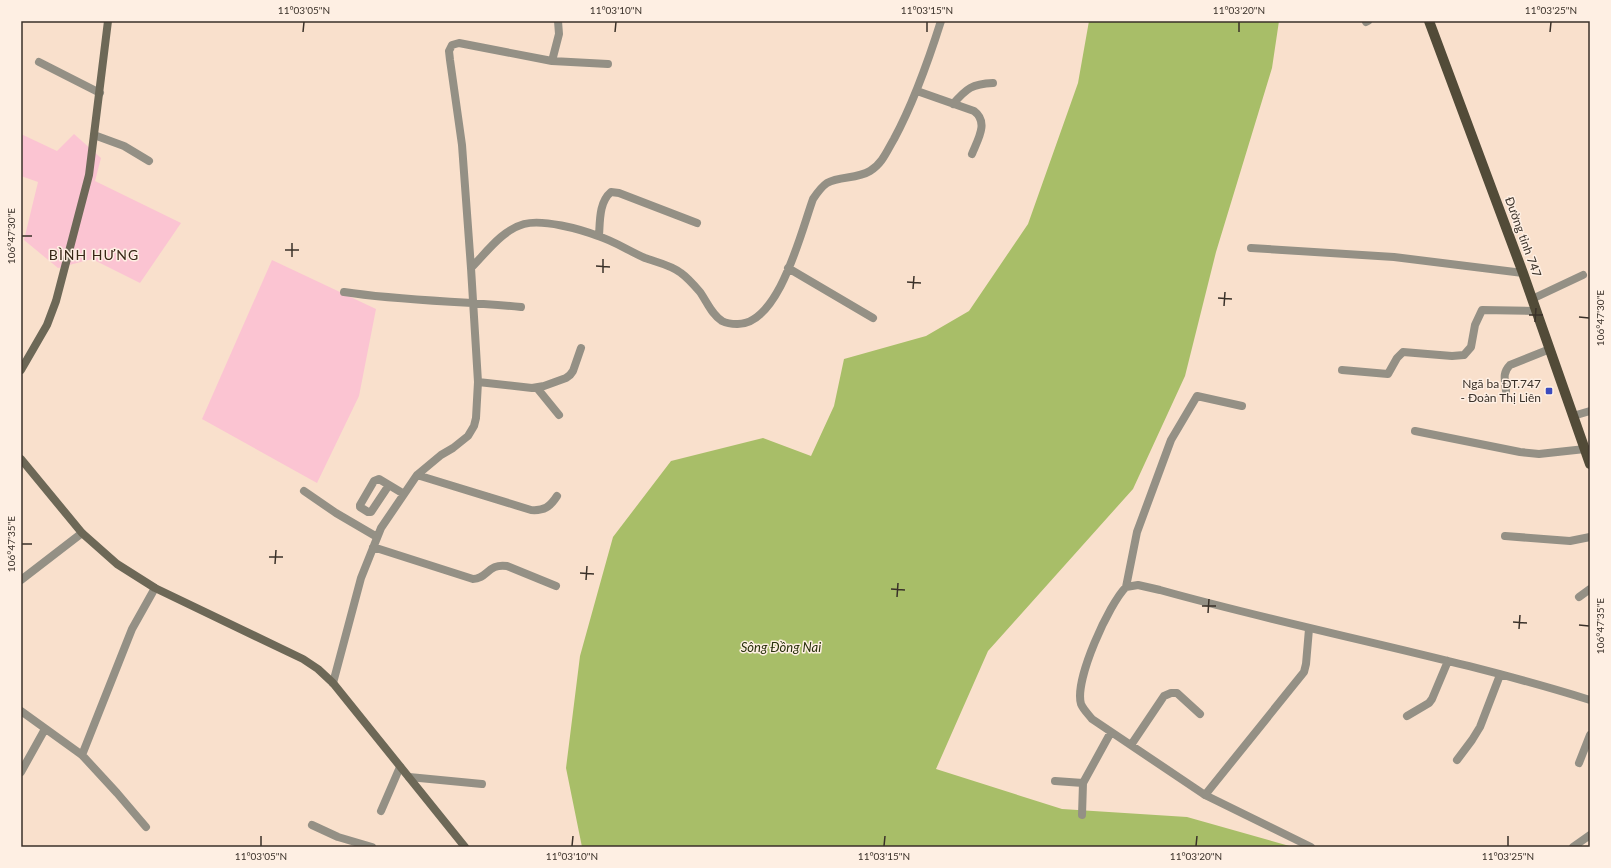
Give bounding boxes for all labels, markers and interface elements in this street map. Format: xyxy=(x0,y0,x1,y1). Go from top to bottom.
text: 11°03'05"N xyxy=(278,4,330,16)
text: 11°03'10"N xyxy=(590,4,642,16)
text: 11°03'15"N xyxy=(901,4,953,16)
text: 11°03'20"N xyxy=(1213,4,1265,16)
text: 11°03'25"N xyxy=(1525,4,1577,16)
street label: Đường tỉnh 747 xyxy=(1502,195,1545,279)
text: 106°47'30"E xyxy=(5,208,17,264)
district label: BÌNH HƯNG xyxy=(49,246,139,263)
text: 106°47'30"E xyxy=(1594,290,1606,346)
place label: Ngã ba ĐT.747 - Đoàn Thị Liên xyxy=(1460,376,1541,405)
marker: Ngã ba ĐT.747 - Đoàn Thị Liên xyxy=(1544,386,1554,396)
text: 106°47'35"E xyxy=(5,516,17,572)
text: 106°47'35"E xyxy=(1594,598,1606,654)
water label: Sông Đồng Nai xyxy=(741,639,821,655)
text: 11°03'05"N xyxy=(235,850,287,862)
text: 11°03'10"N xyxy=(546,850,598,862)
text: 11°03'15"N xyxy=(858,850,910,862)
text: 11°03'20"N xyxy=(1170,850,1222,862)
text: 11°03'25"N xyxy=(1482,850,1534,862)

